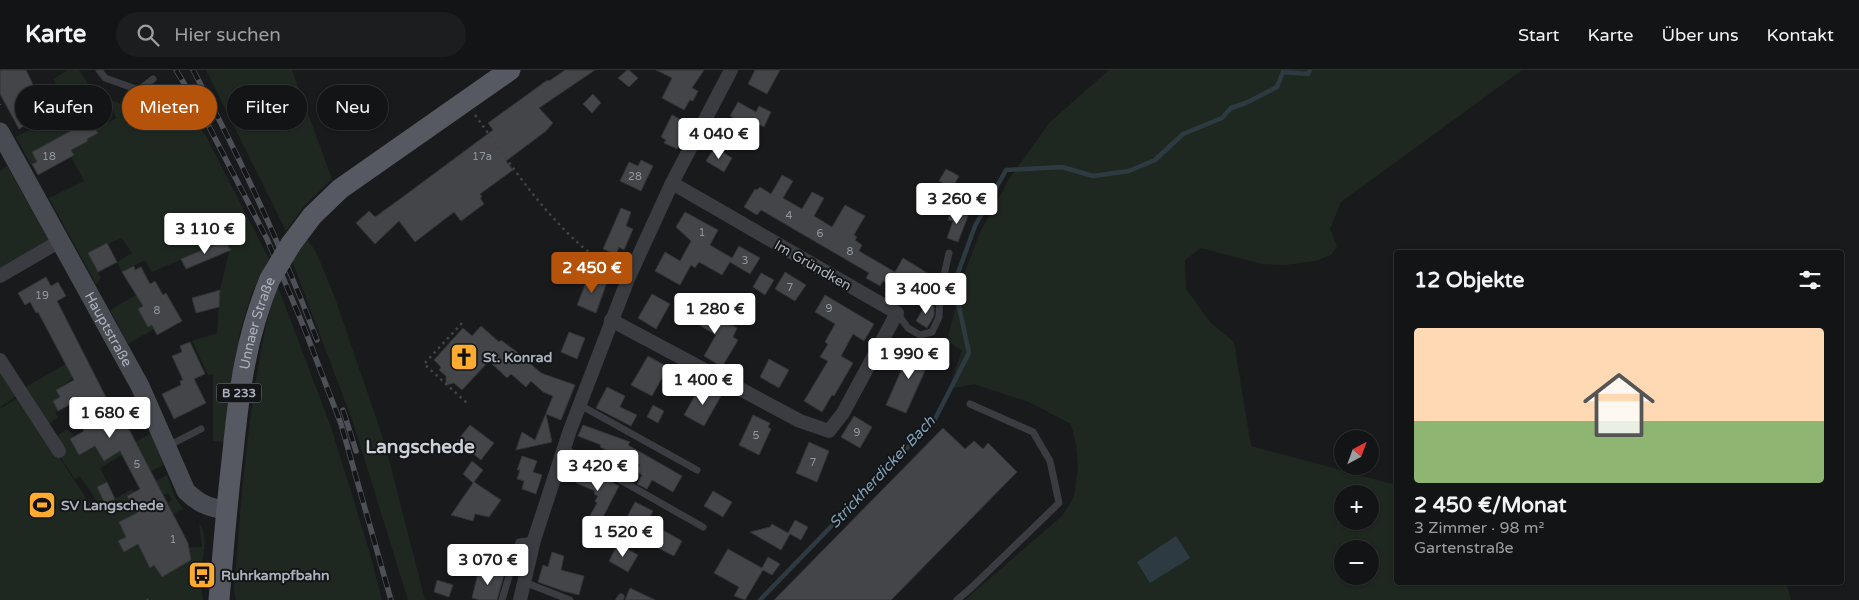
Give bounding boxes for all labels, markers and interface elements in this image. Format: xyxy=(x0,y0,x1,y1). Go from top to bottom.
search box xyxy=(116,12,466,57)
text: Karte xyxy=(25,20,86,49)
icon: search xyxy=(134,21,162,49)
text: Hier suchen xyxy=(174,24,281,46)
text: Start xyxy=(1518,24,1559,46)
text: Karte xyxy=(1587,24,1633,46)
text: Über uns xyxy=(1661,24,1739,46)
text: Kontakt xyxy=(1767,24,1834,46)
chip: Kaufen xyxy=(15,85,112,130)
chip: Mieten xyxy=(122,85,217,130)
chip: Filter xyxy=(227,85,307,130)
chip: Neu xyxy=(317,85,388,130)
pin: 4 040 € xyxy=(673,118,765,160)
text: 4 040 € xyxy=(689,124,749,144)
house number: 18 xyxy=(42,150,56,163)
house number: 17a xyxy=(472,150,492,163)
house number: 28 xyxy=(628,170,642,183)
pin: 3 260 € xyxy=(911,182,1003,225)
text: 3 260 € xyxy=(927,189,987,209)
house number: 4 xyxy=(786,209,793,222)
pin: 3 110 € xyxy=(159,212,251,255)
text: 3 110 € xyxy=(175,219,235,239)
house number: 1 xyxy=(699,226,705,239)
house number: 6 xyxy=(817,227,824,240)
street label: Im Gründken xyxy=(771,237,854,294)
house number: 8 xyxy=(847,245,854,258)
pin: 2 450 € xyxy=(546,252,638,294)
house number: 3 xyxy=(742,254,749,267)
text: 2 450 € xyxy=(562,258,622,278)
icon: filters xyxy=(1796,266,1824,294)
text: 12 Objekte xyxy=(1414,268,1524,293)
pin: 3 400 € xyxy=(880,272,972,315)
street label: Unnaer Straße xyxy=(236,274,279,371)
text: 3 400 € xyxy=(896,279,956,299)
house number: 7 xyxy=(787,281,794,294)
house number: 19 xyxy=(35,289,49,302)
street label: Hauptstraße xyxy=(81,289,136,370)
pin: 1 280 € xyxy=(669,292,761,335)
text: 1 280 € xyxy=(685,299,745,319)
house number: 9 xyxy=(826,302,833,315)
house number: 8 xyxy=(154,304,161,317)
pin: 1 990 € xyxy=(863,338,955,380)
church icon: St. Konrad xyxy=(449,342,479,372)
text: 1 990 € xyxy=(879,344,939,364)
place label: St. Konrad xyxy=(483,349,553,366)
icon: home xyxy=(1574,360,1664,450)
pin: 1 400 € xyxy=(657,364,749,406)
text: 1 400 € xyxy=(673,370,733,390)
road number: B 233 xyxy=(216,384,262,402)
pin: 1 680 € xyxy=(64,396,156,439)
text: 1 680 € xyxy=(80,403,140,423)
water label: Strickherdicker Bach xyxy=(825,412,939,532)
house number: 9 xyxy=(854,426,861,439)
house number: 5 xyxy=(753,429,760,442)
north arrow xyxy=(1334,430,1379,475)
map controls xyxy=(1334,430,1379,585)
district label: Langschede xyxy=(365,436,475,459)
pin: 3 420 € xyxy=(552,450,644,492)
text: 3 420 € xyxy=(568,456,628,476)
house number: 7 xyxy=(810,456,817,469)
house number: 5 xyxy=(134,458,141,471)
button: + xyxy=(1334,485,1379,530)
sports icon: SV Langschede xyxy=(27,490,57,520)
text: 2 450 €/Monat xyxy=(1414,493,1566,518)
place label: SV Langschede xyxy=(61,497,164,514)
pin: 1 520 € xyxy=(577,516,669,558)
text: 3 Zimmer · 98 m² xyxy=(1414,518,1544,538)
text: 1 520 € xyxy=(593,522,653,542)
house number: 1 xyxy=(170,533,176,546)
text: Gartenstraße xyxy=(1414,538,1514,558)
button: − xyxy=(1334,540,1379,585)
pin: 3 070 € xyxy=(442,544,534,586)
text: 3 070 € xyxy=(458,550,518,570)
bus stop icon: Ruhrkampfbahn xyxy=(187,560,217,590)
place label: Ruhrkampfbahn xyxy=(221,567,329,584)

